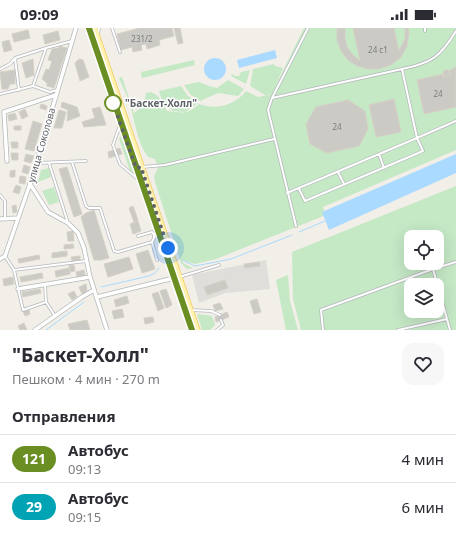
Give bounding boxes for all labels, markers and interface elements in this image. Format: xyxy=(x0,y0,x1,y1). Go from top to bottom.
text: 09:09 xyxy=(20,4,59,24)
house number: 231/2 xyxy=(131,33,153,44)
house number: 24 с1 xyxy=(368,44,388,55)
house number: 24 xyxy=(433,88,443,99)
marker: "Баскет-Холл" xyxy=(104,94,122,112)
place label: "Баскет-Холл" xyxy=(125,96,197,110)
street label: улица Соколова xyxy=(24,106,58,184)
house number: 24 xyxy=(332,121,342,132)
map controls xyxy=(404,230,444,318)
button: locate xyxy=(404,230,444,270)
your location xyxy=(158,238,178,258)
button: layers xyxy=(404,278,444,318)
text: "Баскет-Холл" xyxy=(12,342,149,368)
button: heart xyxy=(402,343,444,385)
text: Пешком · 4 мин · 270 m xyxy=(12,370,160,388)
text: Отправления xyxy=(12,406,116,426)
text: Автобус xyxy=(68,440,129,460)
text: 121 xyxy=(22,449,46,468)
text: 4 мин xyxy=(401,449,444,469)
text: 09:13 xyxy=(68,460,101,478)
text: Автобус xyxy=(68,488,129,508)
text: 29 xyxy=(26,497,42,516)
text: 6 мин xyxy=(401,497,444,517)
text: 09:15 xyxy=(68,508,101,526)

